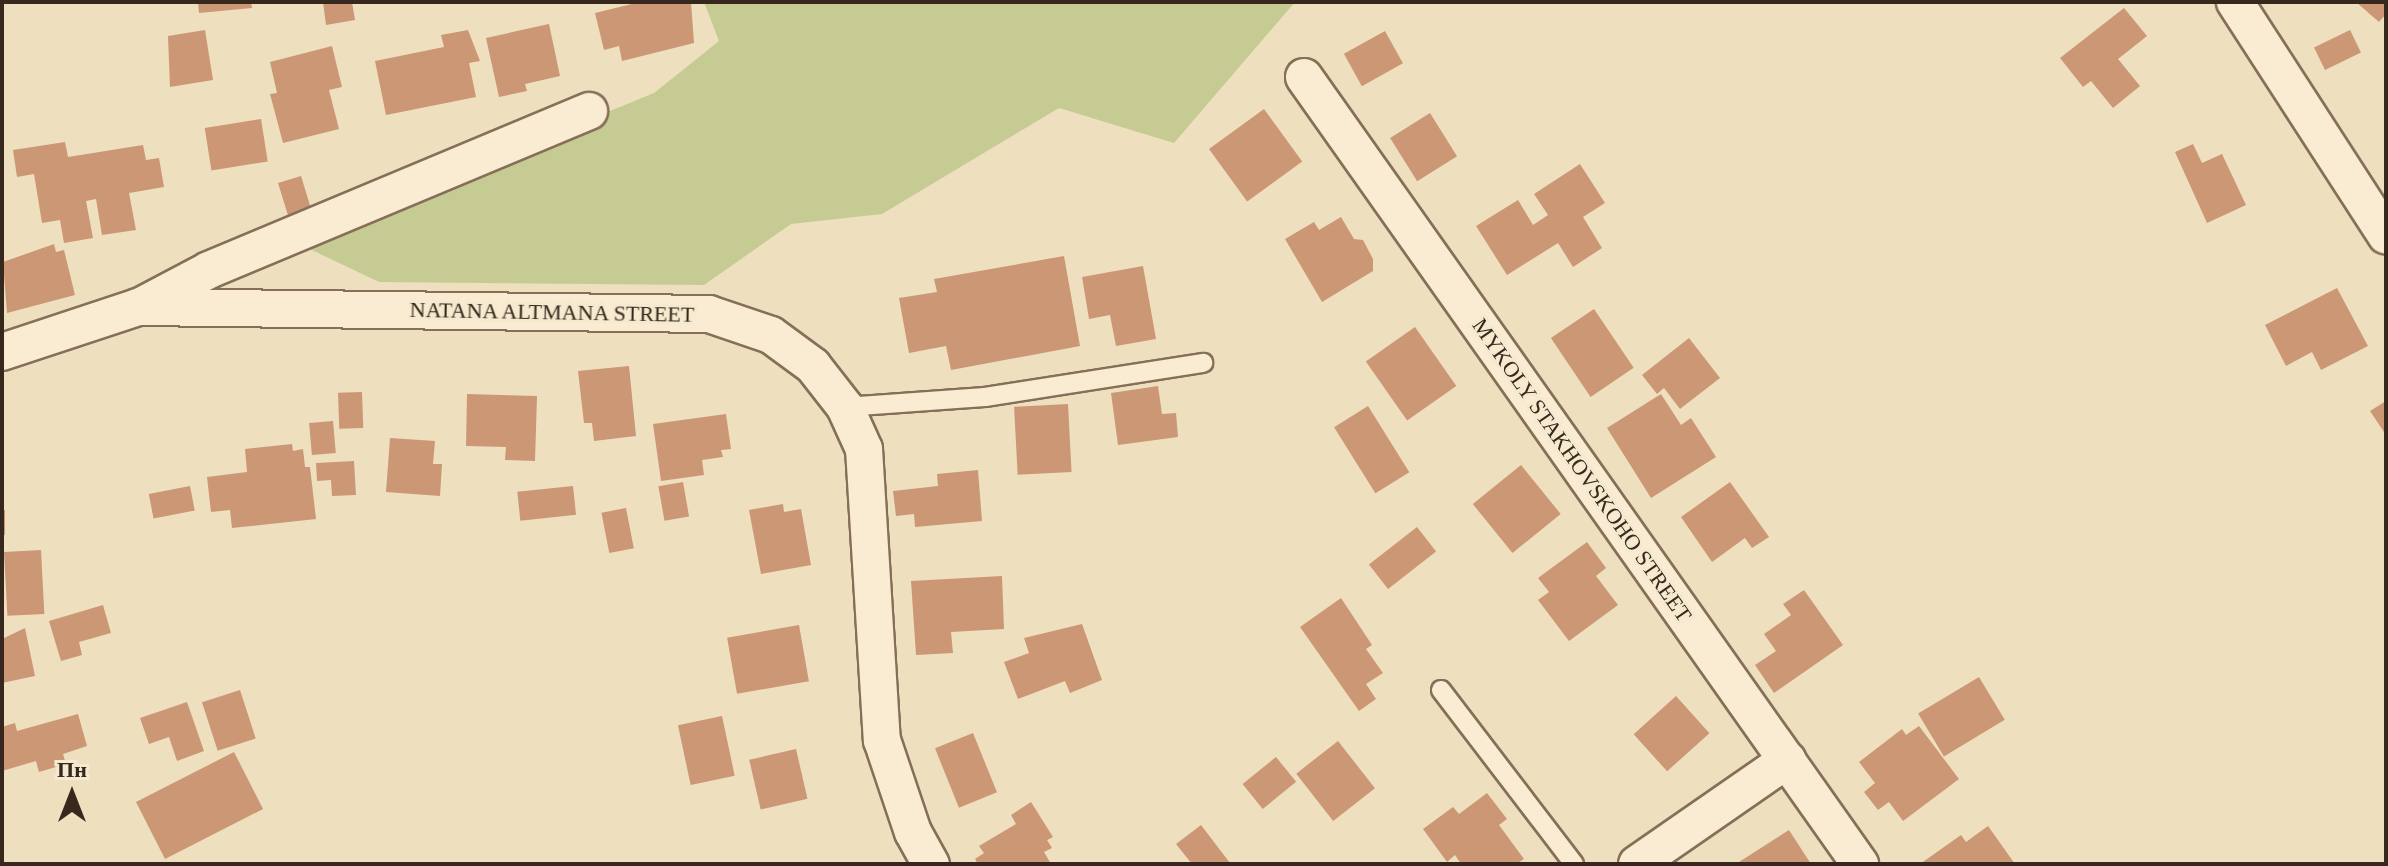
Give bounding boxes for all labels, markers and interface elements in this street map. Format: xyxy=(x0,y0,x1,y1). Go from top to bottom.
street label: NATANA ALTMANA STREET xyxy=(408,296,696,328)
street label: MYKOLY STAKHOVSKOHO STREET xyxy=(1466,313,1698,627)
north arrow xyxy=(32,754,112,834)
text: Пн xyxy=(57,757,87,782)

